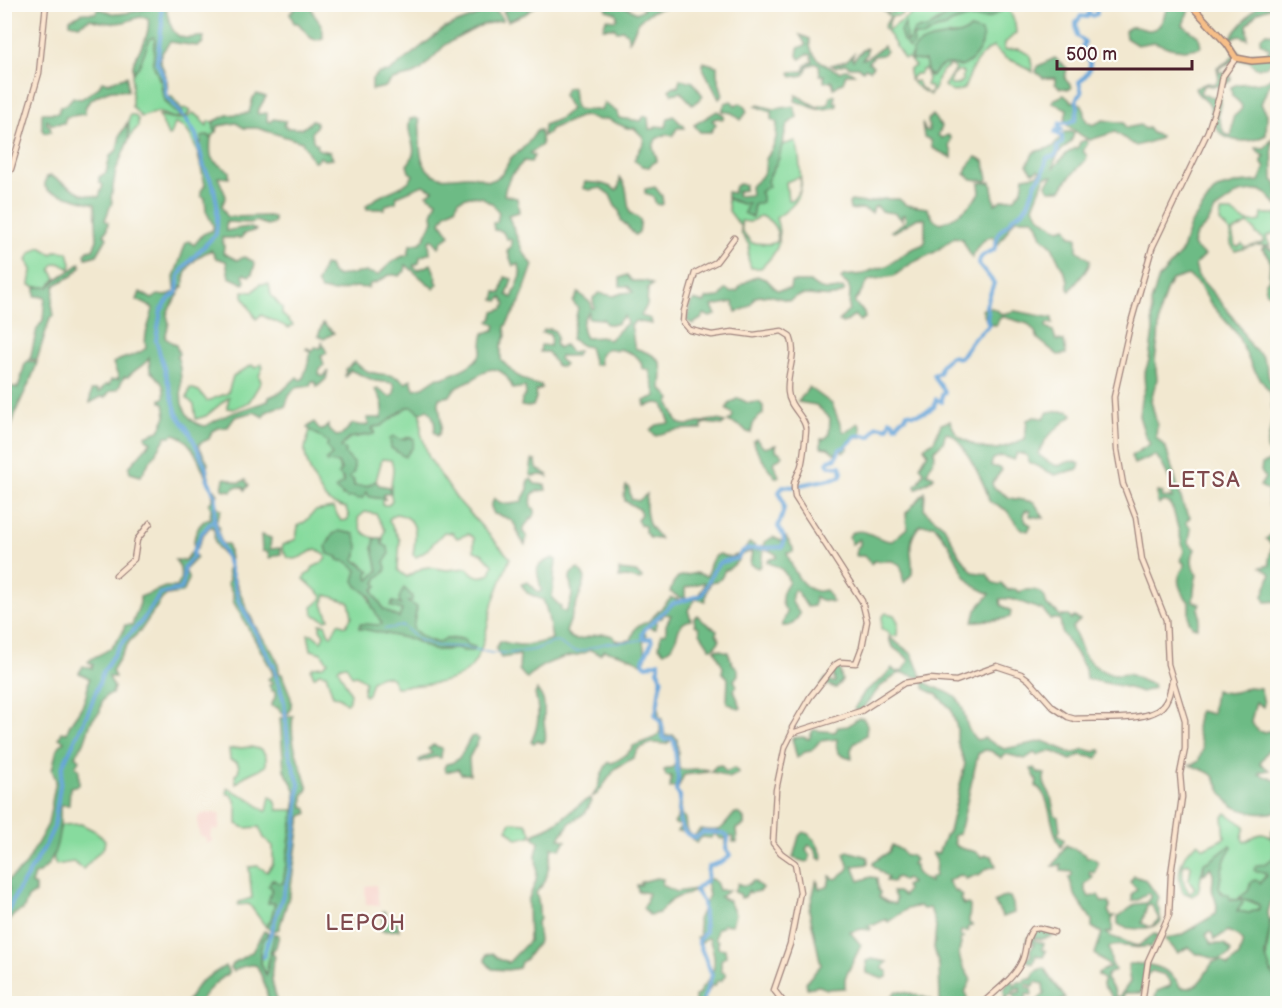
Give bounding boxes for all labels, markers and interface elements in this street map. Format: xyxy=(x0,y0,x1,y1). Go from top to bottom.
scale bar xyxy=(1057,33,1192,71)
text: 500 m xyxy=(1066,44,1117,65)
district label: LETSA xyxy=(1167,467,1241,494)
district label: LEPOH xyxy=(325,910,407,937)

